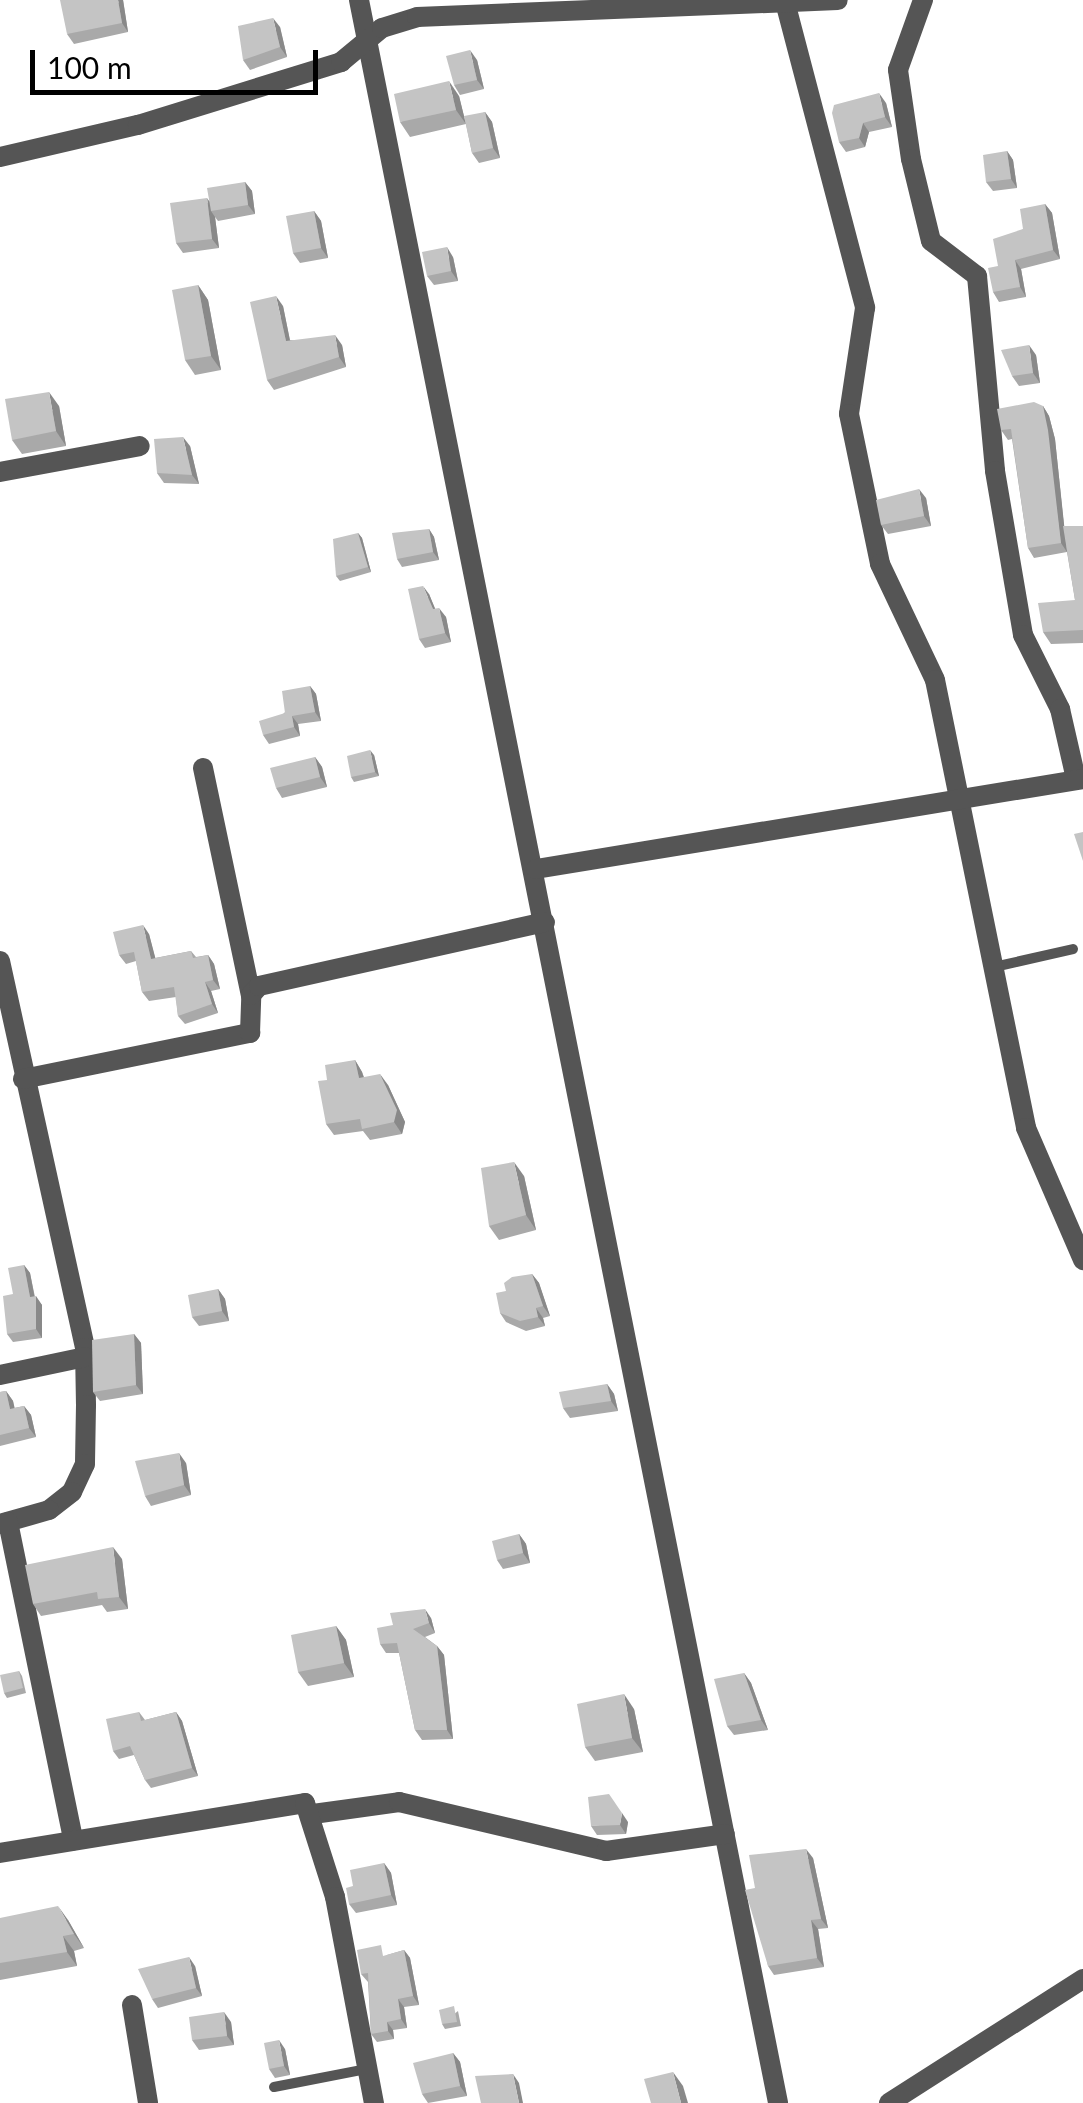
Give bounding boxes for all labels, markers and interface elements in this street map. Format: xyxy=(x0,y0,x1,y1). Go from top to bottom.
scale bar xyxy=(35,30,322,92)
text: 100 m xyxy=(47,49,132,85)

